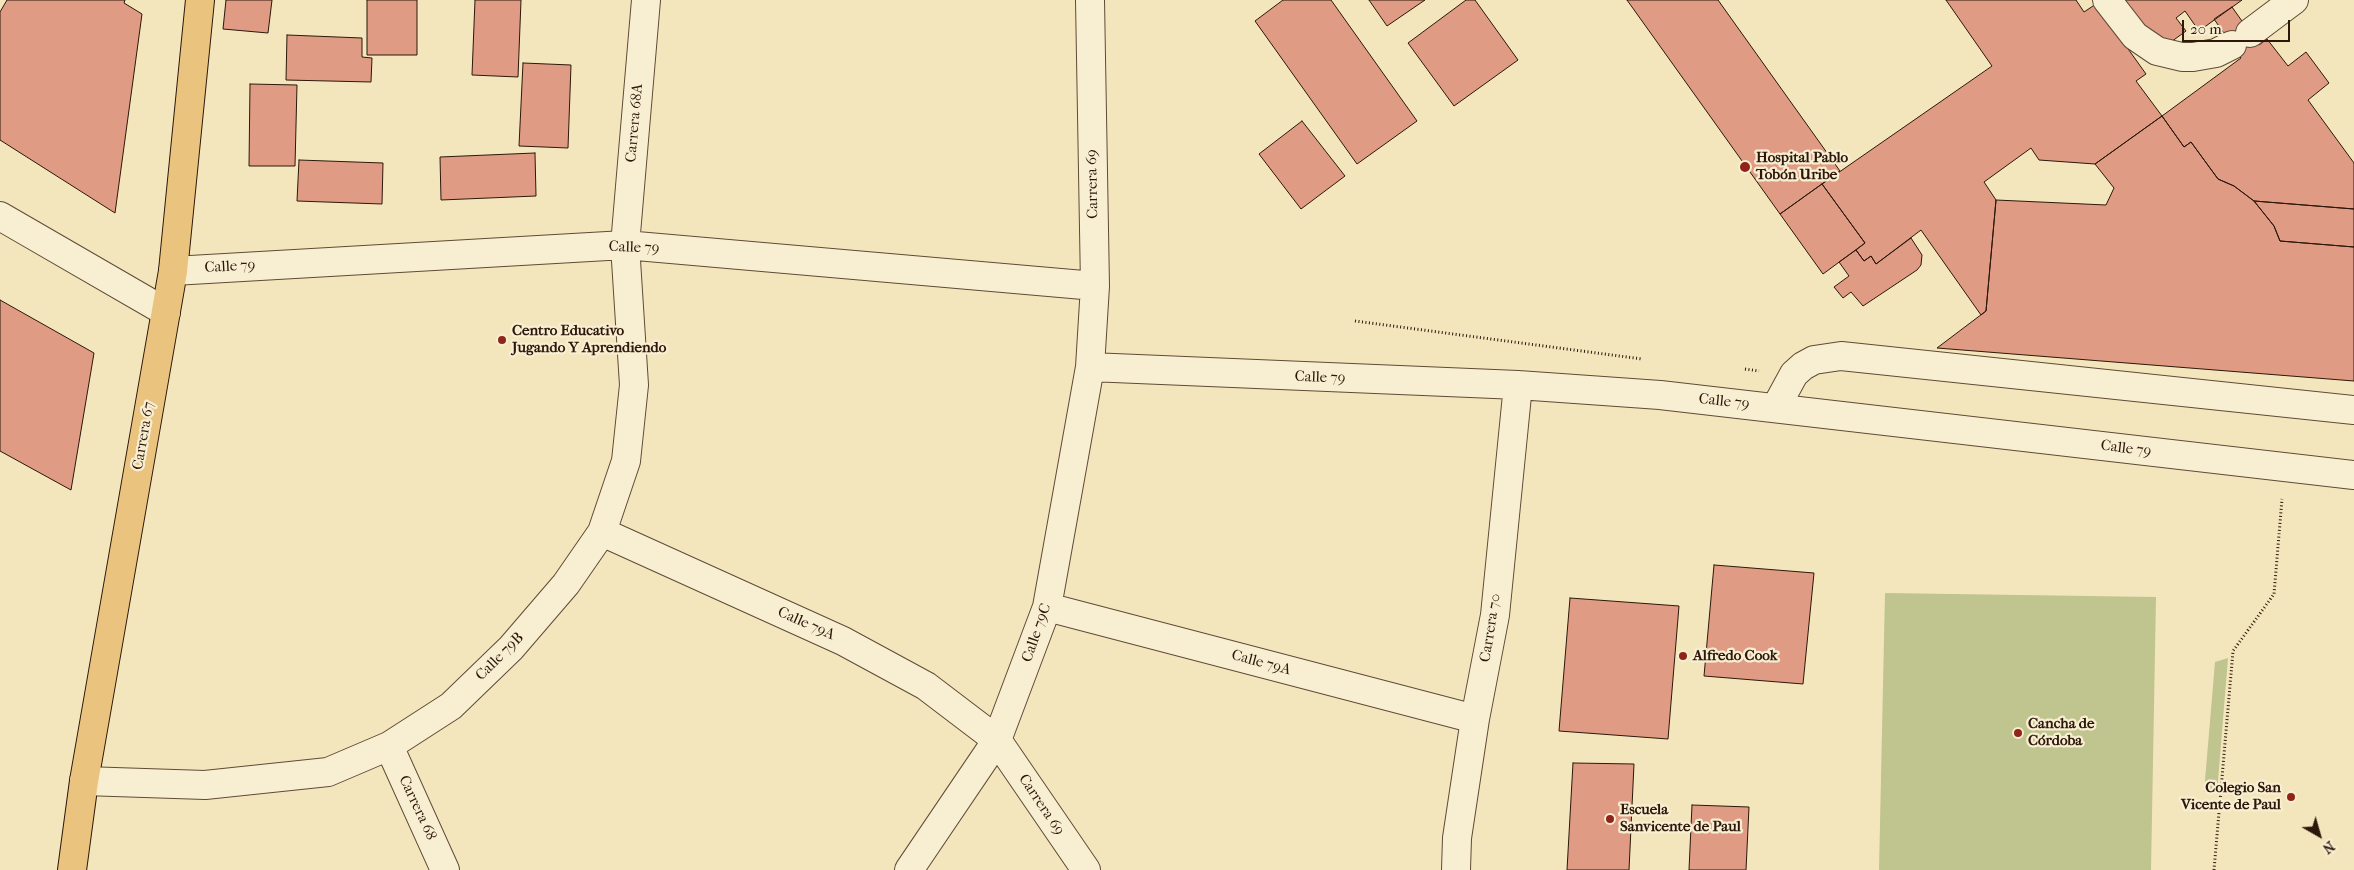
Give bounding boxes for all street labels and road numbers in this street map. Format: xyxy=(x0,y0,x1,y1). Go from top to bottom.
street label: Carrera 68A xyxy=(623,83,647,163)
street label: Carrera 69 xyxy=(1083,149,1103,219)
street label: Calle 79 xyxy=(608,238,660,258)
street label: Calle 79 xyxy=(204,257,256,277)
street label: Calle 79 xyxy=(1294,368,1346,388)
street label: Calle 79 xyxy=(1698,390,1750,414)
street label: Carrera 67 xyxy=(129,401,159,471)
street label: Calle 79 xyxy=(2100,437,2152,461)
street label: Carrera 70 xyxy=(1477,592,1505,664)
street label: Calle 79C xyxy=(1019,601,1055,665)
street label: Calle 79A xyxy=(775,603,837,645)
street label: Calle 79B xyxy=(472,629,528,685)
street label: Calle 79A xyxy=(1229,646,1293,680)
street label: Carrera 69 xyxy=(1014,771,1068,839)
street label: Carrera 68 xyxy=(394,773,440,843)

